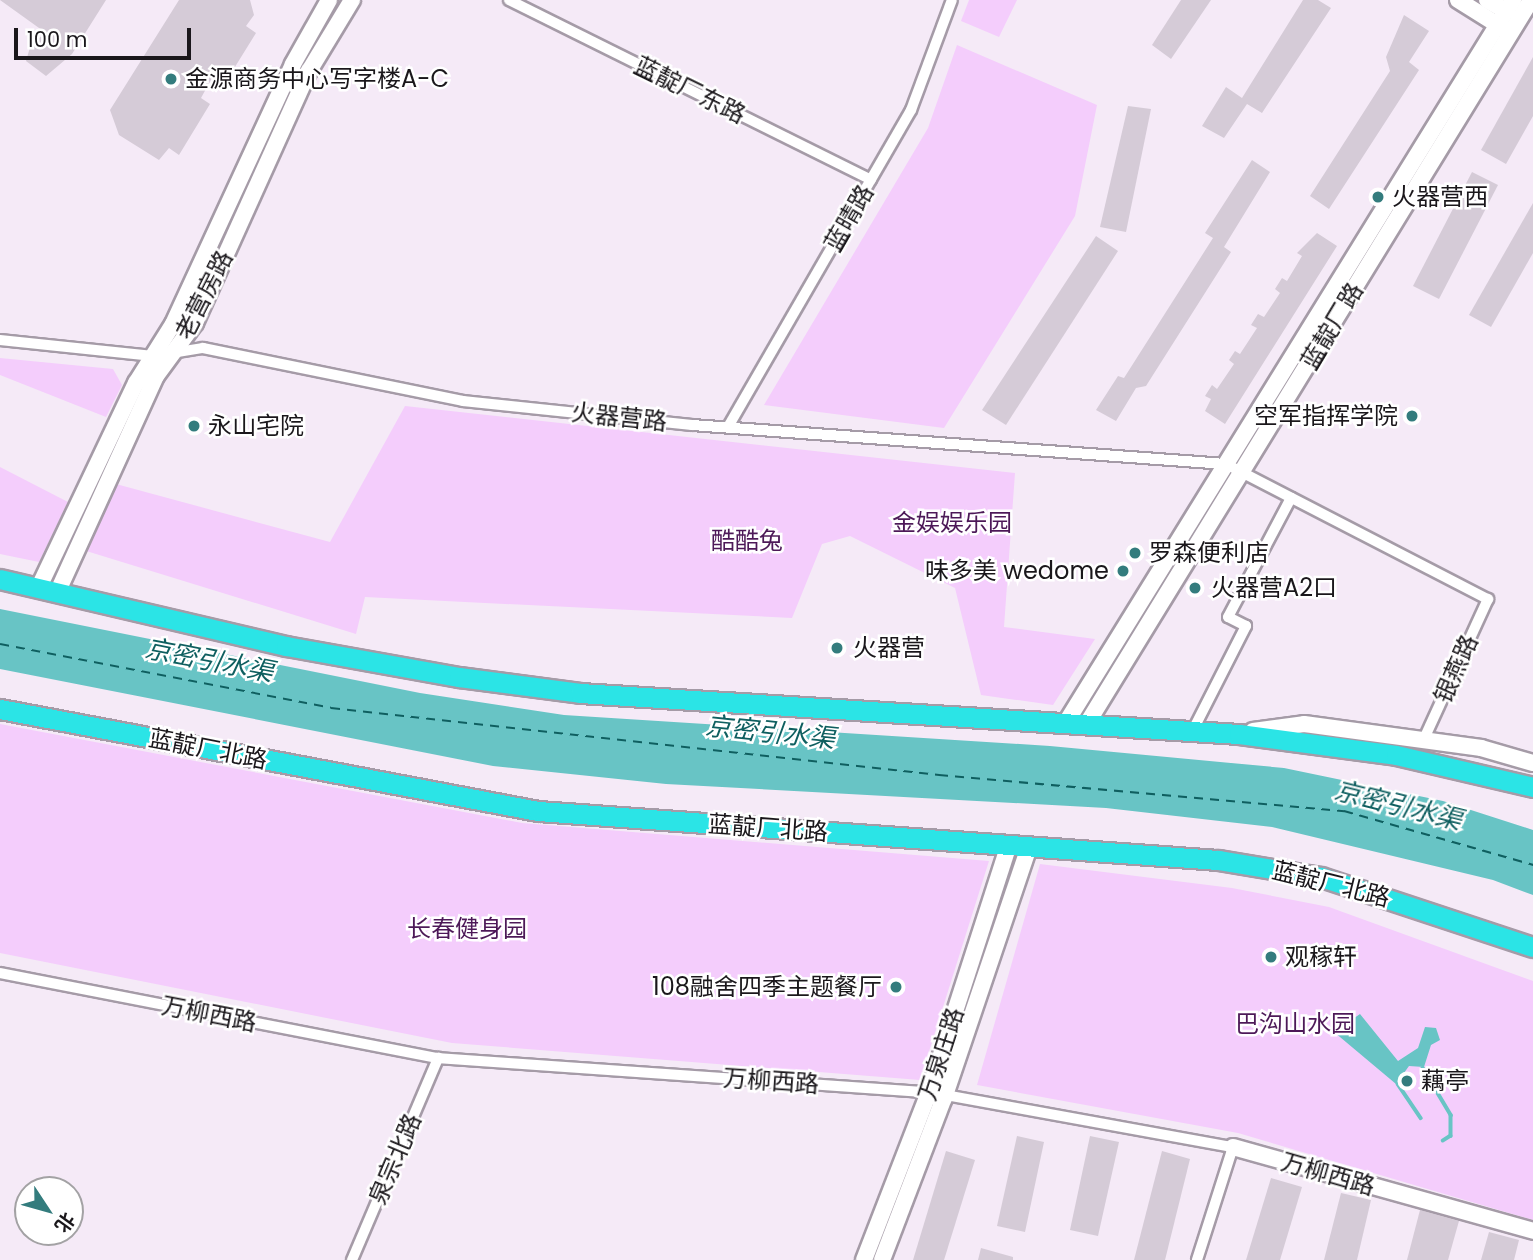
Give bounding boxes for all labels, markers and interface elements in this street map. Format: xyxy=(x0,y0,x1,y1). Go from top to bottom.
scale bar xyxy=(18,14,194,58)
text: 100 m xyxy=(27,25,87,54)
street label: 蓝靛厂东路 xyxy=(630,51,750,129)
place label: 金源商务中心写字楼A-C xyxy=(185,65,449,93)
marker: 金源商务中心写字楼A-C xyxy=(163,71,179,87)
street label: 蓝晴路 xyxy=(819,180,879,256)
place label: 火器营西 xyxy=(1392,183,1488,211)
marker: 火器营西 xyxy=(1370,189,1386,205)
street label: 老营房路 xyxy=(169,246,239,344)
street label: 蓝靛厂路 xyxy=(1295,277,1369,375)
street label: 火器营路 xyxy=(570,398,668,436)
place label: 空军指挥学院 xyxy=(1254,402,1398,430)
marker: 空军指挥学院 xyxy=(1404,408,1420,424)
place label: 永山宅院 xyxy=(208,412,304,440)
marker: 永山宅院 xyxy=(186,418,202,434)
park label: 金娱娱乐园 xyxy=(892,509,1012,537)
park label: 酷酷兔 xyxy=(711,527,783,555)
place label: 罗森便利店 xyxy=(1149,539,1269,567)
marker: 罗森便利店 xyxy=(1127,545,1143,561)
place label: 味多美 wedome xyxy=(925,557,1109,585)
marker: 味多美 wedome xyxy=(1115,563,1131,579)
place label: 火器营A2口 xyxy=(1211,574,1337,602)
marker: 火器营A2口 xyxy=(1185,578,1205,598)
street label: 银燕路 xyxy=(1428,630,1484,708)
water label: 京密引水渠 xyxy=(142,633,276,689)
place label: 火器营 xyxy=(853,634,925,662)
marker: 火器营 xyxy=(827,638,847,658)
water label: 京密引水渠 xyxy=(704,711,836,755)
street label: 蓝靛厂北路 xyxy=(146,723,270,775)
water label: 京密引水渠 xyxy=(1331,775,1465,837)
street label: 蓝靛厂北路 xyxy=(707,809,829,847)
street label: 蓝靛厂北路 xyxy=(1269,856,1393,912)
park label: 长春健身园 xyxy=(407,915,527,943)
place label: 观稼轩 xyxy=(1285,943,1357,971)
marker: 观稼轩 xyxy=(1263,949,1279,965)
place label: 108融舍四季主题餐厅 xyxy=(652,973,882,1001)
marker: 108融舍四季主题餐厅 xyxy=(888,979,904,995)
street label: 万柳西路 xyxy=(159,991,259,1037)
street label: 万泉庄路 xyxy=(912,1004,970,1104)
park label: 巴沟山水园 xyxy=(1235,1010,1355,1038)
street label: 万柳西路 xyxy=(722,1063,820,1099)
place label: 藕亭 xyxy=(1421,1067,1469,1095)
marker: 藕亭 xyxy=(1399,1073,1415,1089)
street label: 泉宗北路 xyxy=(363,1109,427,1209)
street label: 万柳西路 xyxy=(1278,1147,1378,1201)
north arrow xyxy=(14,1176,84,1246)
text: 北 xyxy=(48,1207,81,1238)

